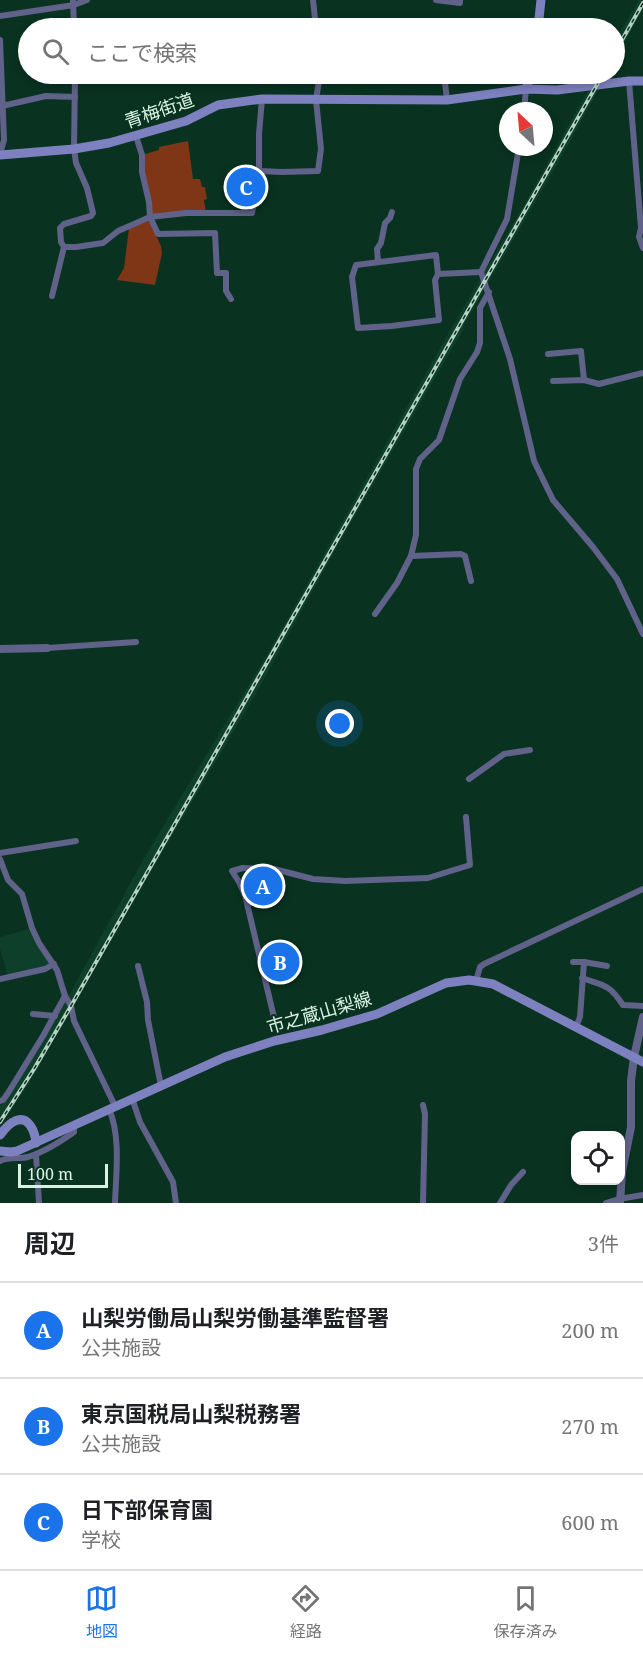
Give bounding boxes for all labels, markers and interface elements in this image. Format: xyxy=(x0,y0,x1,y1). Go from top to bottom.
search box xyxy=(18,18,625,84)
icon: search xyxy=(39,35,72,68)
text: ここで検索 xyxy=(87,37,197,67)
street label: 青梅街道 xyxy=(121,87,197,133)
north arrow xyxy=(499,102,553,156)
pin: C xyxy=(226,164,266,210)
your location xyxy=(325,709,354,738)
pin: A xyxy=(244,864,282,908)
pin: B xyxy=(260,940,300,984)
street label: 市之蔵山梨線 xyxy=(264,986,374,1038)
map controls xyxy=(571,1131,625,1185)
button: locate xyxy=(571,1131,625,1185)
scale bar xyxy=(18,1161,108,1188)
text: 100 m xyxy=(27,1163,73,1185)
text: 周辺 xyxy=(24,1225,76,1261)
text: 3件 xyxy=(588,1230,619,1257)
text: 山梨労働局山梨労働基準監督署 xyxy=(81,1302,389,1332)
text: A xyxy=(36,1317,51,1344)
text: 200 m xyxy=(561,1317,619,1344)
text: 公共施設 xyxy=(81,1334,161,1361)
text: 東京国税局山梨税務署 xyxy=(81,1398,301,1428)
text: B xyxy=(37,1413,50,1440)
text: 270 m xyxy=(561,1413,619,1440)
text: 公共施設 xyxy=(81,1430,161,1457)
text: 日下部保育園 xyxy=(81,1494,213,1524)
text: C xyxy=(37,1509,50,1536)
text: 600 m xyxy=(561,1509,619,1536)
text: 学校 xyxy=(81,1526,121,1553)
tab: 地図 xyxy=(85,1582,118,1642)
tab: 経路 xyxy=(289,1582,322,1642)
tab: 保存済み xyxy=(493,1582,557,1642)

